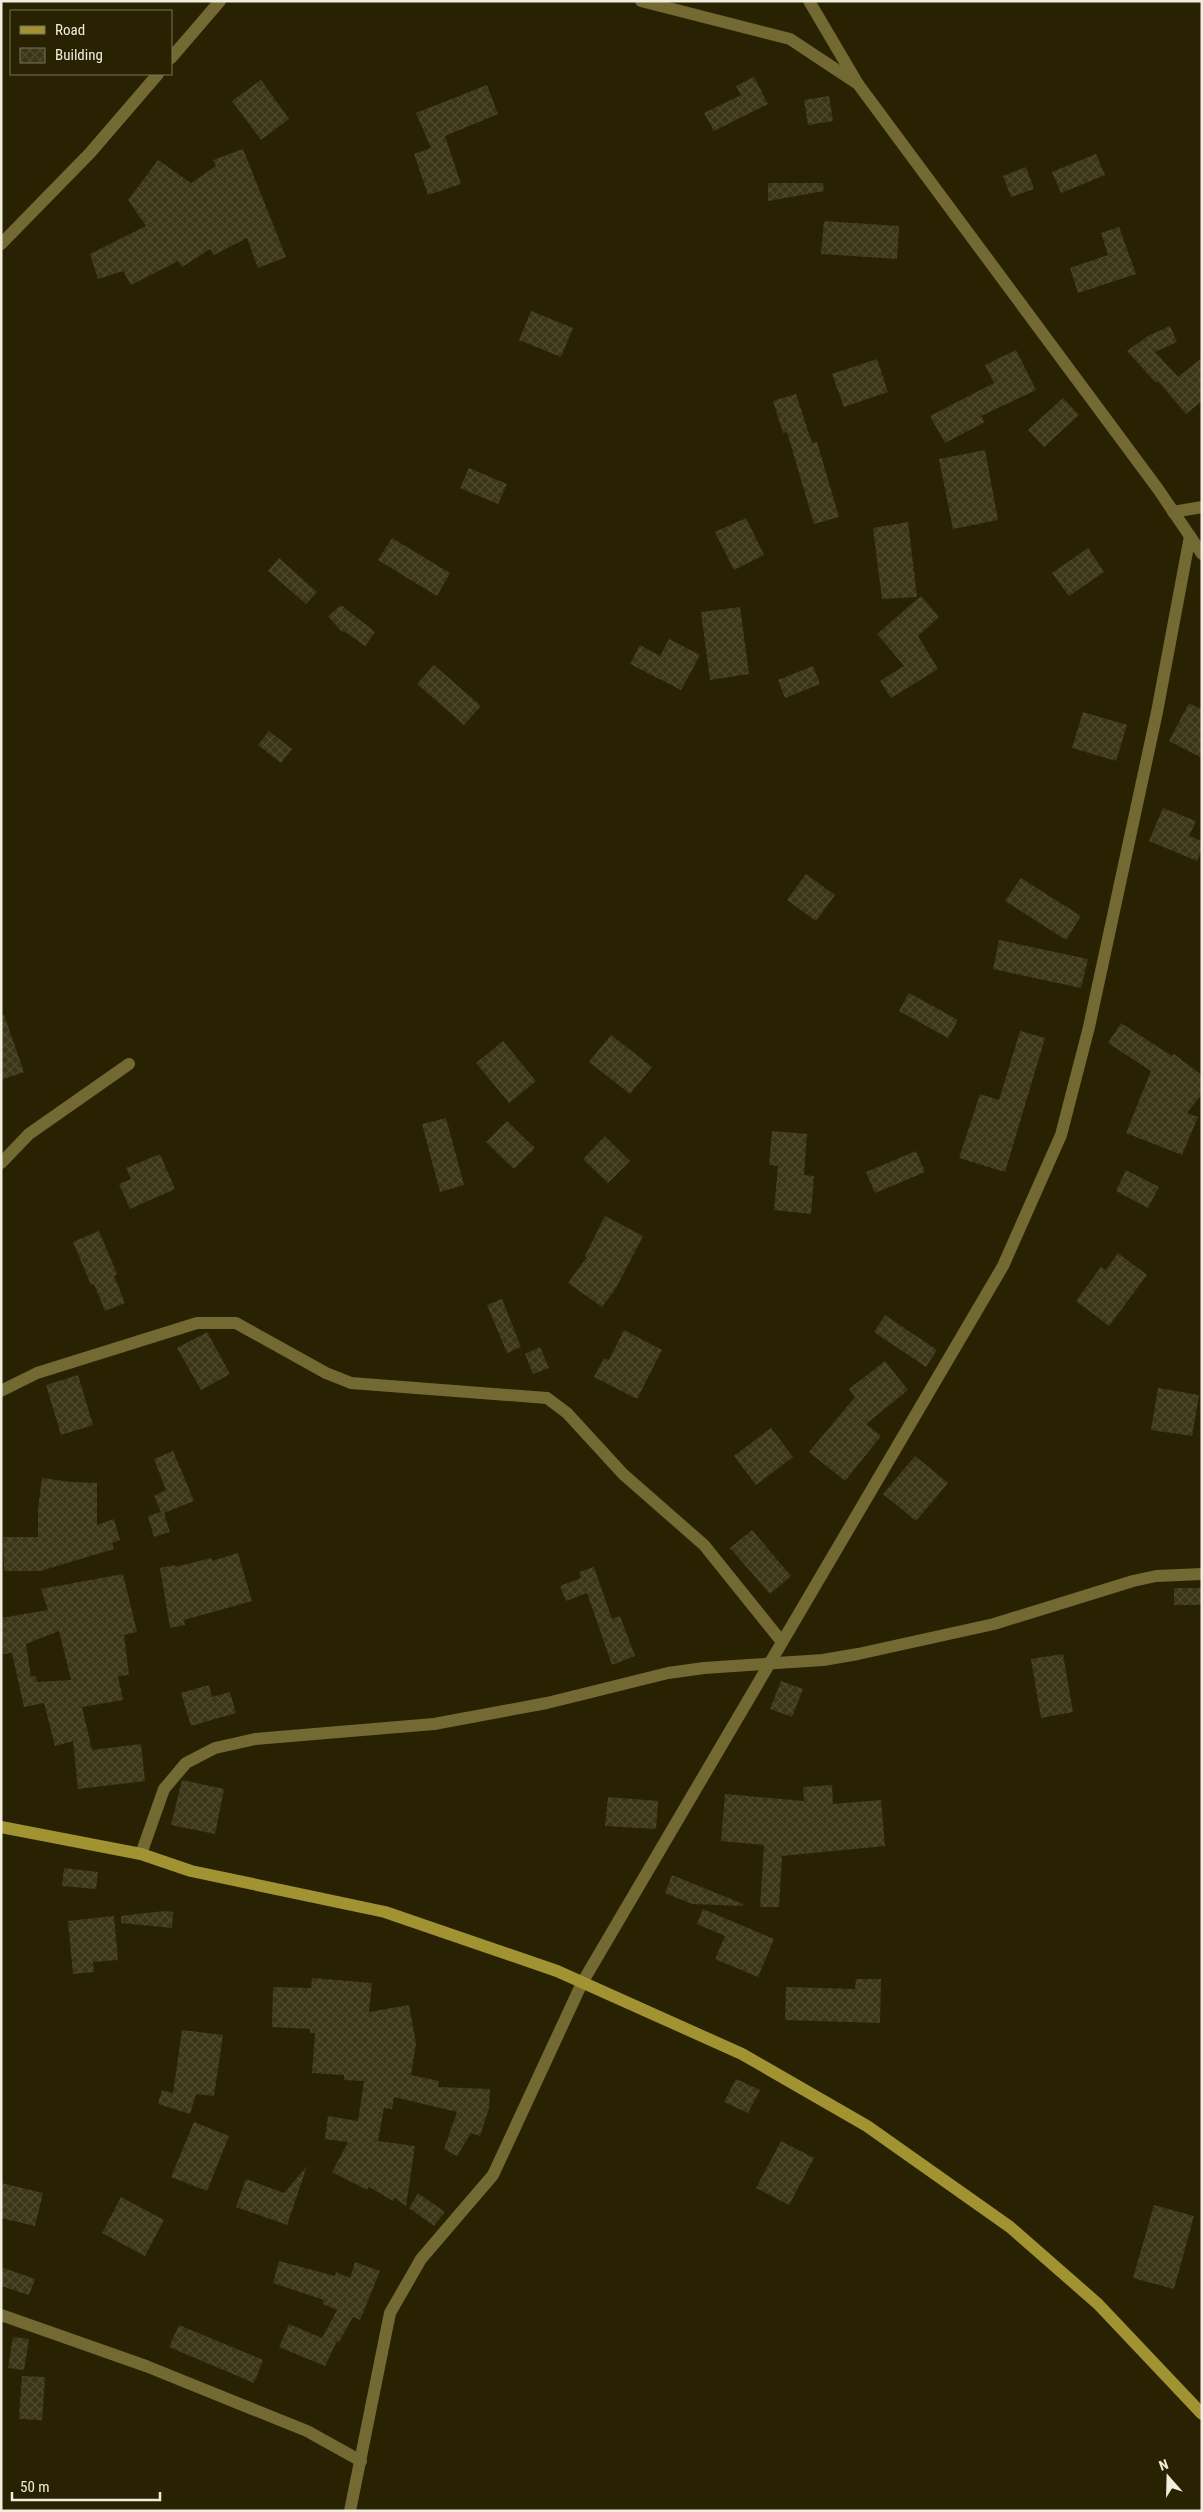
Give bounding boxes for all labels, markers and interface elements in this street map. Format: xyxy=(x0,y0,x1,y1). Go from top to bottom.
legend xyxy=(10,10,172,75)
text: Road xyxy=(55,21,85,39)
text: Building xyxy=(55,46,103,64)
north arrow xyxy=(1143,2452,1193,2502)
text: N xyxy=(1157,2456,1170,2474)
scale bar xyxy=(12,2470,160,2502)
text: 50 m xyxy=(20,2478,50,2496)

